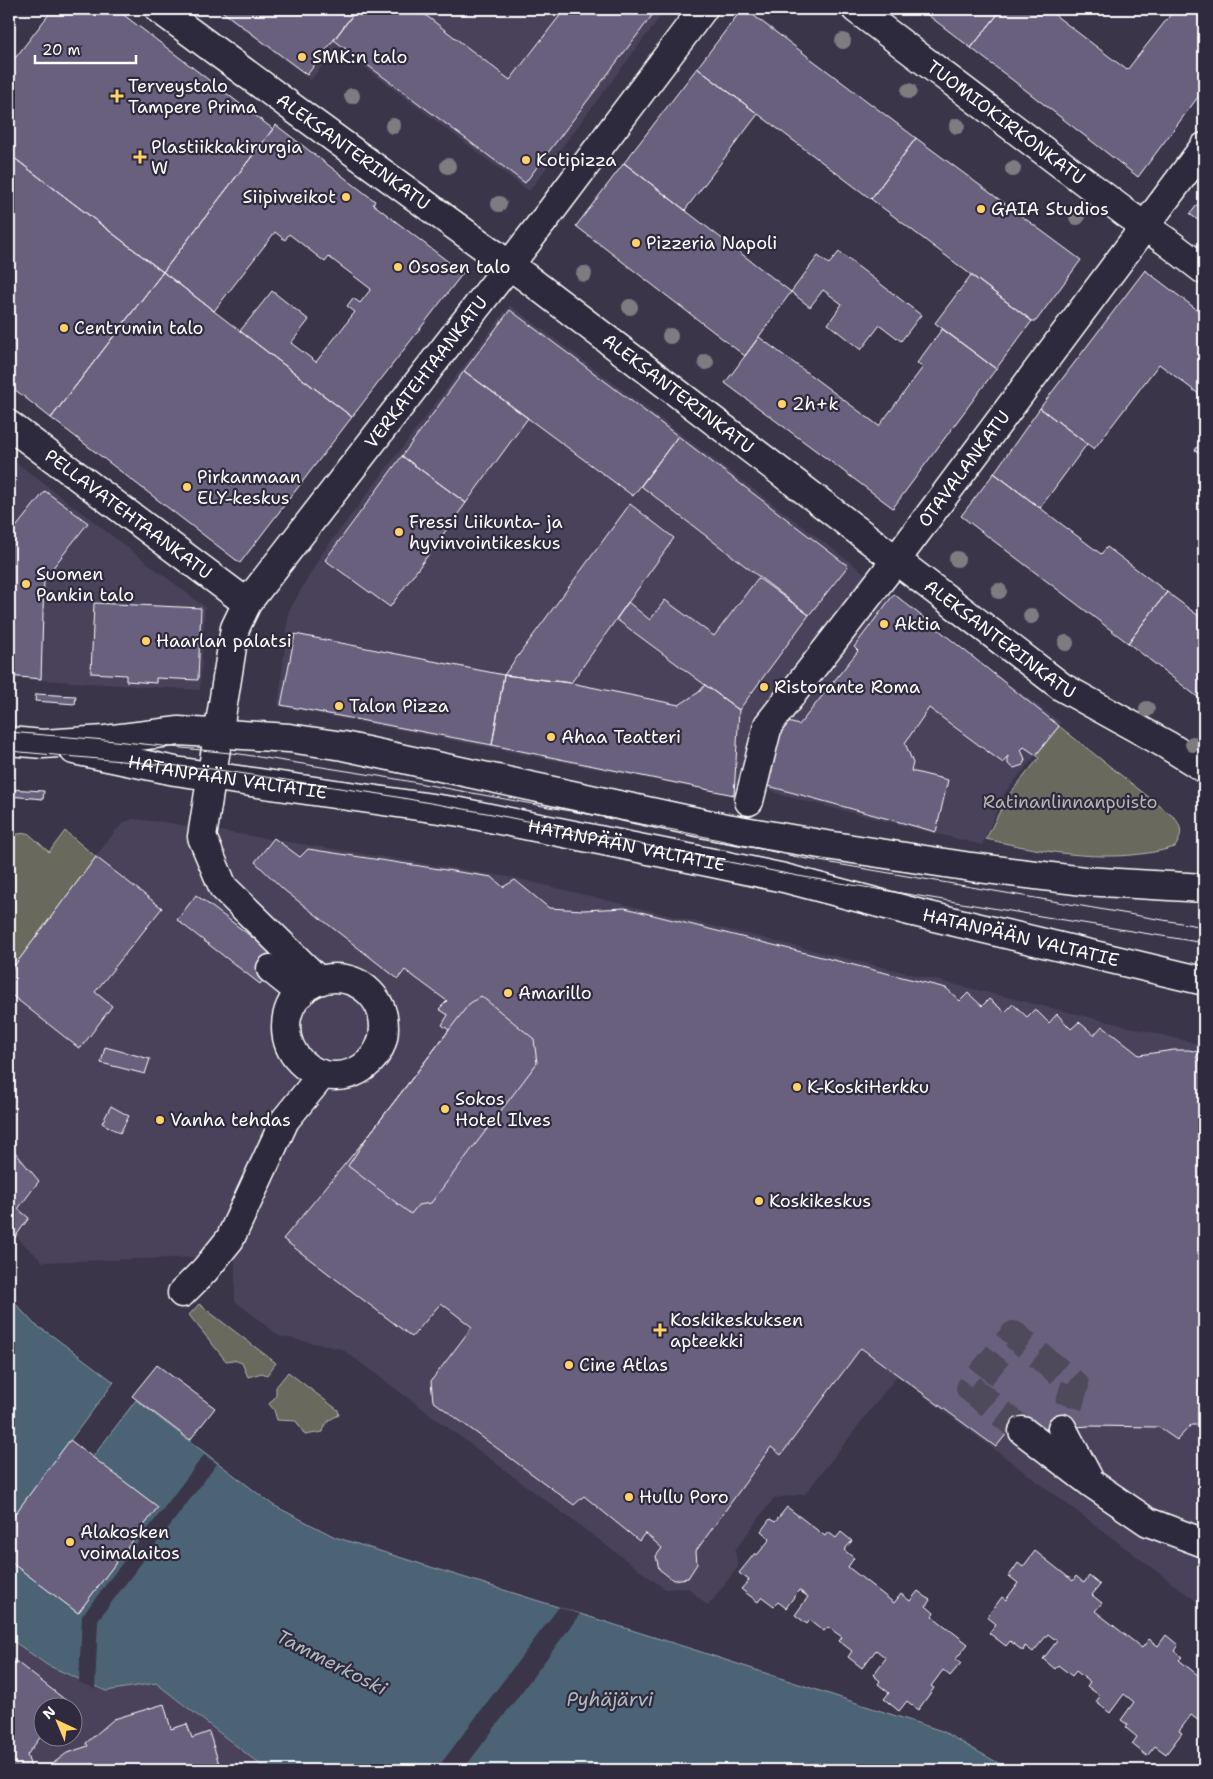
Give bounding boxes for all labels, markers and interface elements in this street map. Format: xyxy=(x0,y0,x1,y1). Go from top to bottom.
scale bar xyxy=(35,32,136,64)
text: 20 m xyxy=(42,40,81,60)
place label: SMK:n talo xyxy=(312,45,407,69)
marker: SMK:n talo xyxy=(296,51,308,63)
street label: TUOMIOKIRKONKATU xyxy=(922,55,1090,190)
place label: Terveystalo Tampere Prima xyxy=(128,74,257,119)
street label: ALEKSANTERINKATU xyxy=(272,88,435,216)
marker: Terveystalo Tampere Prima xyxy=(110,89,124,103)
place label: Plastiikkakirurgia W xyxy=(151,135,302,180)
place label: Kotipizza xyxy=(536,148,617,172)
marker: Plastiikkakirurgia W xyxy=(133,150,147,164)
marker: Kotipizza xyxy=(520,154,532,166)
place label: Siipiweikot xyxy=(243,185,336,209)
marker: Siipiweikot xyxy=(340,191,352,203)
place label: GAIA Studios xyxy=(991,197,1109,221)
marker: GAIA Studios xyxy=(975,203,987,215)
place label: Pizzeria Napoli xyxy=(646,231,777,255)
marker: Pizzeria Napoli xyxy=(630,237,642,249)
place label: Ososen talo xyxy=(408,255,510,279)
marker: Ososen talo xyxy=(392,261,404,273)
street label: VERKATEHTAANKATU xyxy=(359,291,493,453)
place label: Centrumin talo xyxy=(74,316,203,340)
marker: Centrumin talo xyxy=(58,322,70,334)
street label: ALEKSANTERINKATU xyxy=(598,328,759,459)
place label: 2h+k xyxy=(792,392,839,416)
marker: 2h+k xyxy=(776,398,788,410)
street label: OTAVALANKATU xyxy=(913,406,1015,532)
street label: PELLAVATEHTAANKATU xyxy=(40,444,217,585)
place label: Pirkanmaan ELY-keskus xyxy=(197,465,301,510)
marker: Pirkanmaan ELY-keskus xyxy=(181,481,193,493)
place label: Fressi Liikunta- ja hyvinvointikeskus xyxy=(409,510,563,555)
marker: Fressi Liikunta- ja hyvinvointikeskus xyxy=(393,526,405,538)
place label: Suomen Pankin talo xyxy=(36,562,134,607)
street label: ALEKSANTERINKATU xyxy=(919,574,1080,704)
marker: Suomen Pankin talo xyxy=(20,578,32,590)
place label: Aktia xyxy=(894,612,940,636)
marker: Aktia xyxy=(878,618,890,630)
place label: Haarlan palatsi xyxy=(156,629,292,653)
marker: Haarlan palatsi xyxy=(140,635,152,647)
place label: Ristorante Roma xyxy=(774,675,920,699)
marker: Ristorante Roma xyxy=(758,681,770,693)
place label: Talon Pizza xyxy=(349,694,449,718)
marker: Talon Pizza xyxy=(333,700,345,712)
place label: Ahaa Teatteri xyxy=(561,725,681,749)
marker: Ahaa Teatteri xyxy=(545,731,557,743)
street label: HATANPÄÄN VALTATIE xyxy=(126,750,329,805)
park label: Ratinanlinnanpuisto xyxy=(983,790,1157,814)
street label: HATANPÄÄN VALTATIE xyxy=(526,814,728,877)
street label: HATANPÄÄN VALTATIE xyxy=(920,903,1122,972)
place label: Amarillo xyxy=(518,981,592,1005)
marker: Amarillo xyxy=(502,987,514,999)
place label: K-KoskiHerkku xyxy=(807,1075,929,1099)
marker: K-KoskiHerkku xyxy=(791,1081,803,1093)
place label: Sokos Hotel Ilves xyxy=(455,1087,551,1132)
marker: Sokos Hotel Ilves xyxy=(439,1103,451,1115)
place label: Vanha tehdas xyxy=(170,1108,291,1132)
marker: Vanha tehdas xyxy=(154,1114,166,1126)
place label: Koskikeskus xyxy=(769,1189,871,1213)
marker: Koskikeskus xyxy=(753,1195,765,1207)
place label: Koskikeskuksen apteekki xyxy=(670,1308,803,1353)
marker: Koskikeskuksen apteekki xyxy=(654,1324,666,1336)
place label: Cine Atlas xyxy=(579,1353,668,1377)
marker: Cine Atlas xyxy=(563,1359,575,1371)
place label: Hullu Poro xyxy=(639,1485,729,1509)
marker: Hullu Poro xyxy=(623,1491,635,1503)
place label: Alakosken voimalaitos xyxy=(80,1520,180,1565)
marker: Alakosken voimalaitos xyxy=(64,1536,76,1548)
water label: Tammerkoski xyxy=(272,1624,392,1701)
water label: Pyhäjärvi xyxy=(567,1687,654,1712)
north arrow xyxy=(32,1696,82,1746)
text: N xyxy=(39,1702,59,1723)

